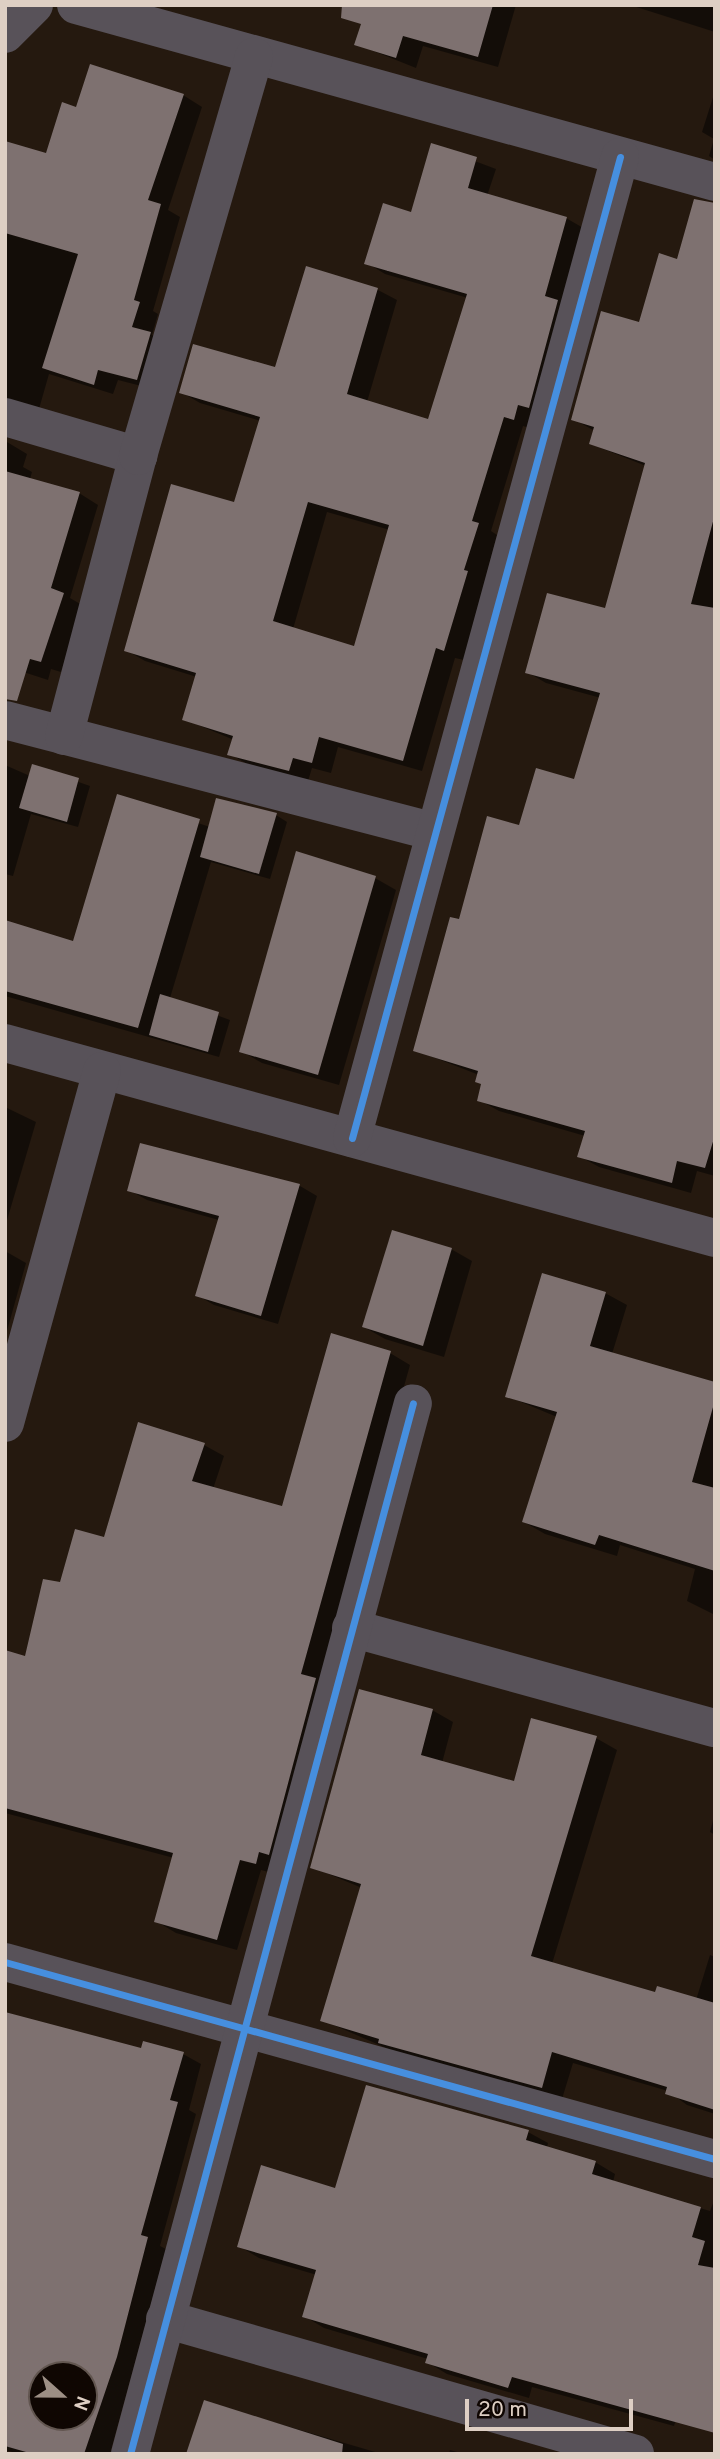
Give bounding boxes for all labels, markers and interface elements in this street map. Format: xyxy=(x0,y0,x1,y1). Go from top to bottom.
north arrow xyxy=(28,2361,98,2431)
scale bar xyxy=(468,2386,636,2430)
text: N xyxy=(67,2392,94,2413)
text: 20 m xyxy=(478,2397,527,2424)

